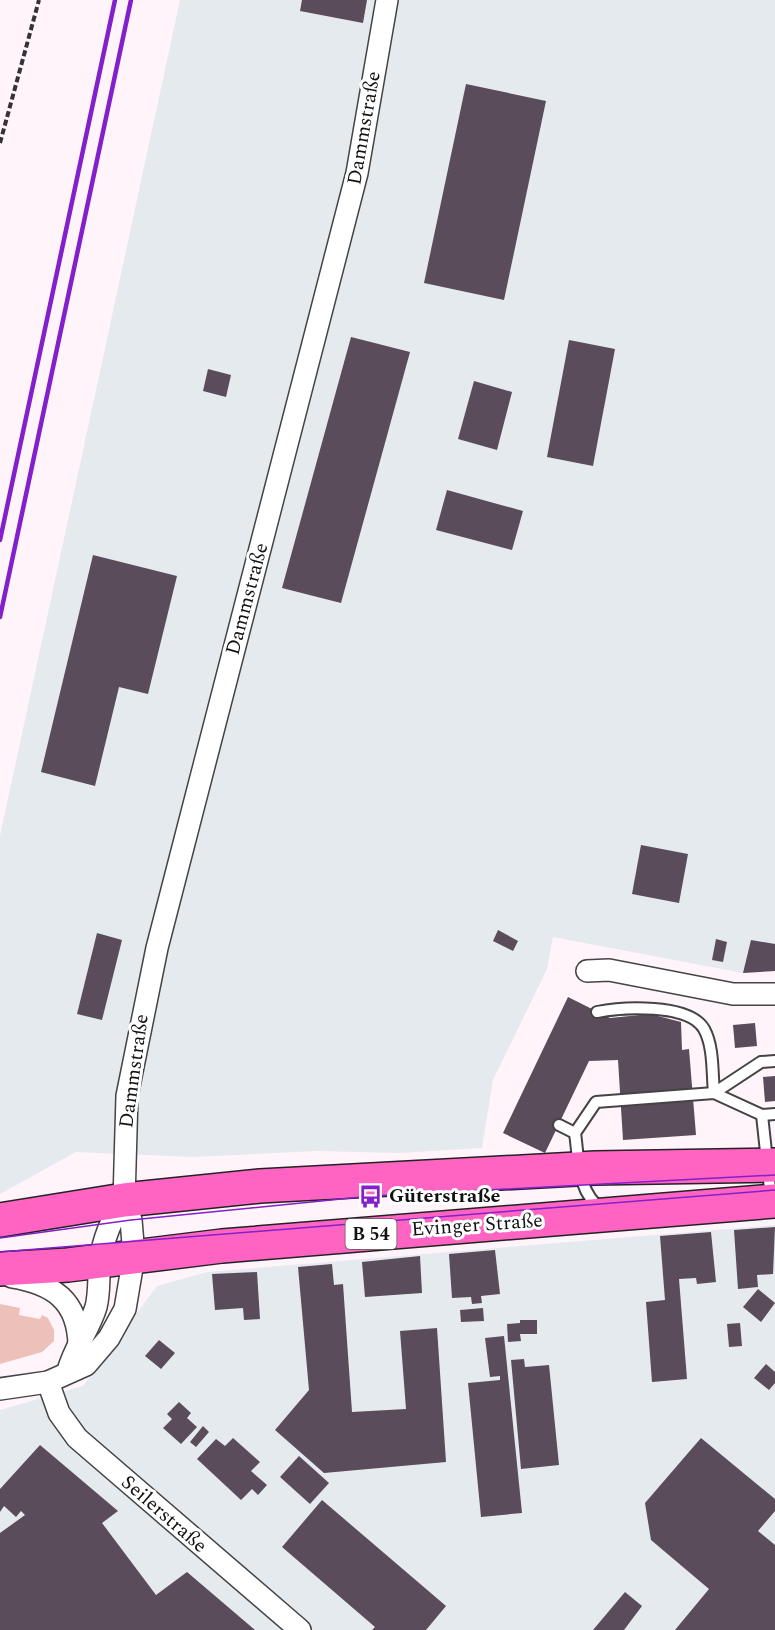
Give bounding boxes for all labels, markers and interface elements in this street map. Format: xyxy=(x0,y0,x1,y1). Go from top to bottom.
street label: Dammstraße xyxy=(339,69,389,187)
street label: Dammstraße xyxy=(218,540,276,658)
street label: Dammstraße xyxy=(111,1012,157,1130)
place label: Güterstraße xyxy=(389,1181,501,1211)
bus stop icon: Güterstraße xyxy=(358,1183,384,1209)
street label: Evinger Straße xyxy=(410,1205,544,1245)
road number: B 54 xyxy=(346,1219,397,1249)
street label: Seilerstraße xyxy=(114,1468,214,1560)

